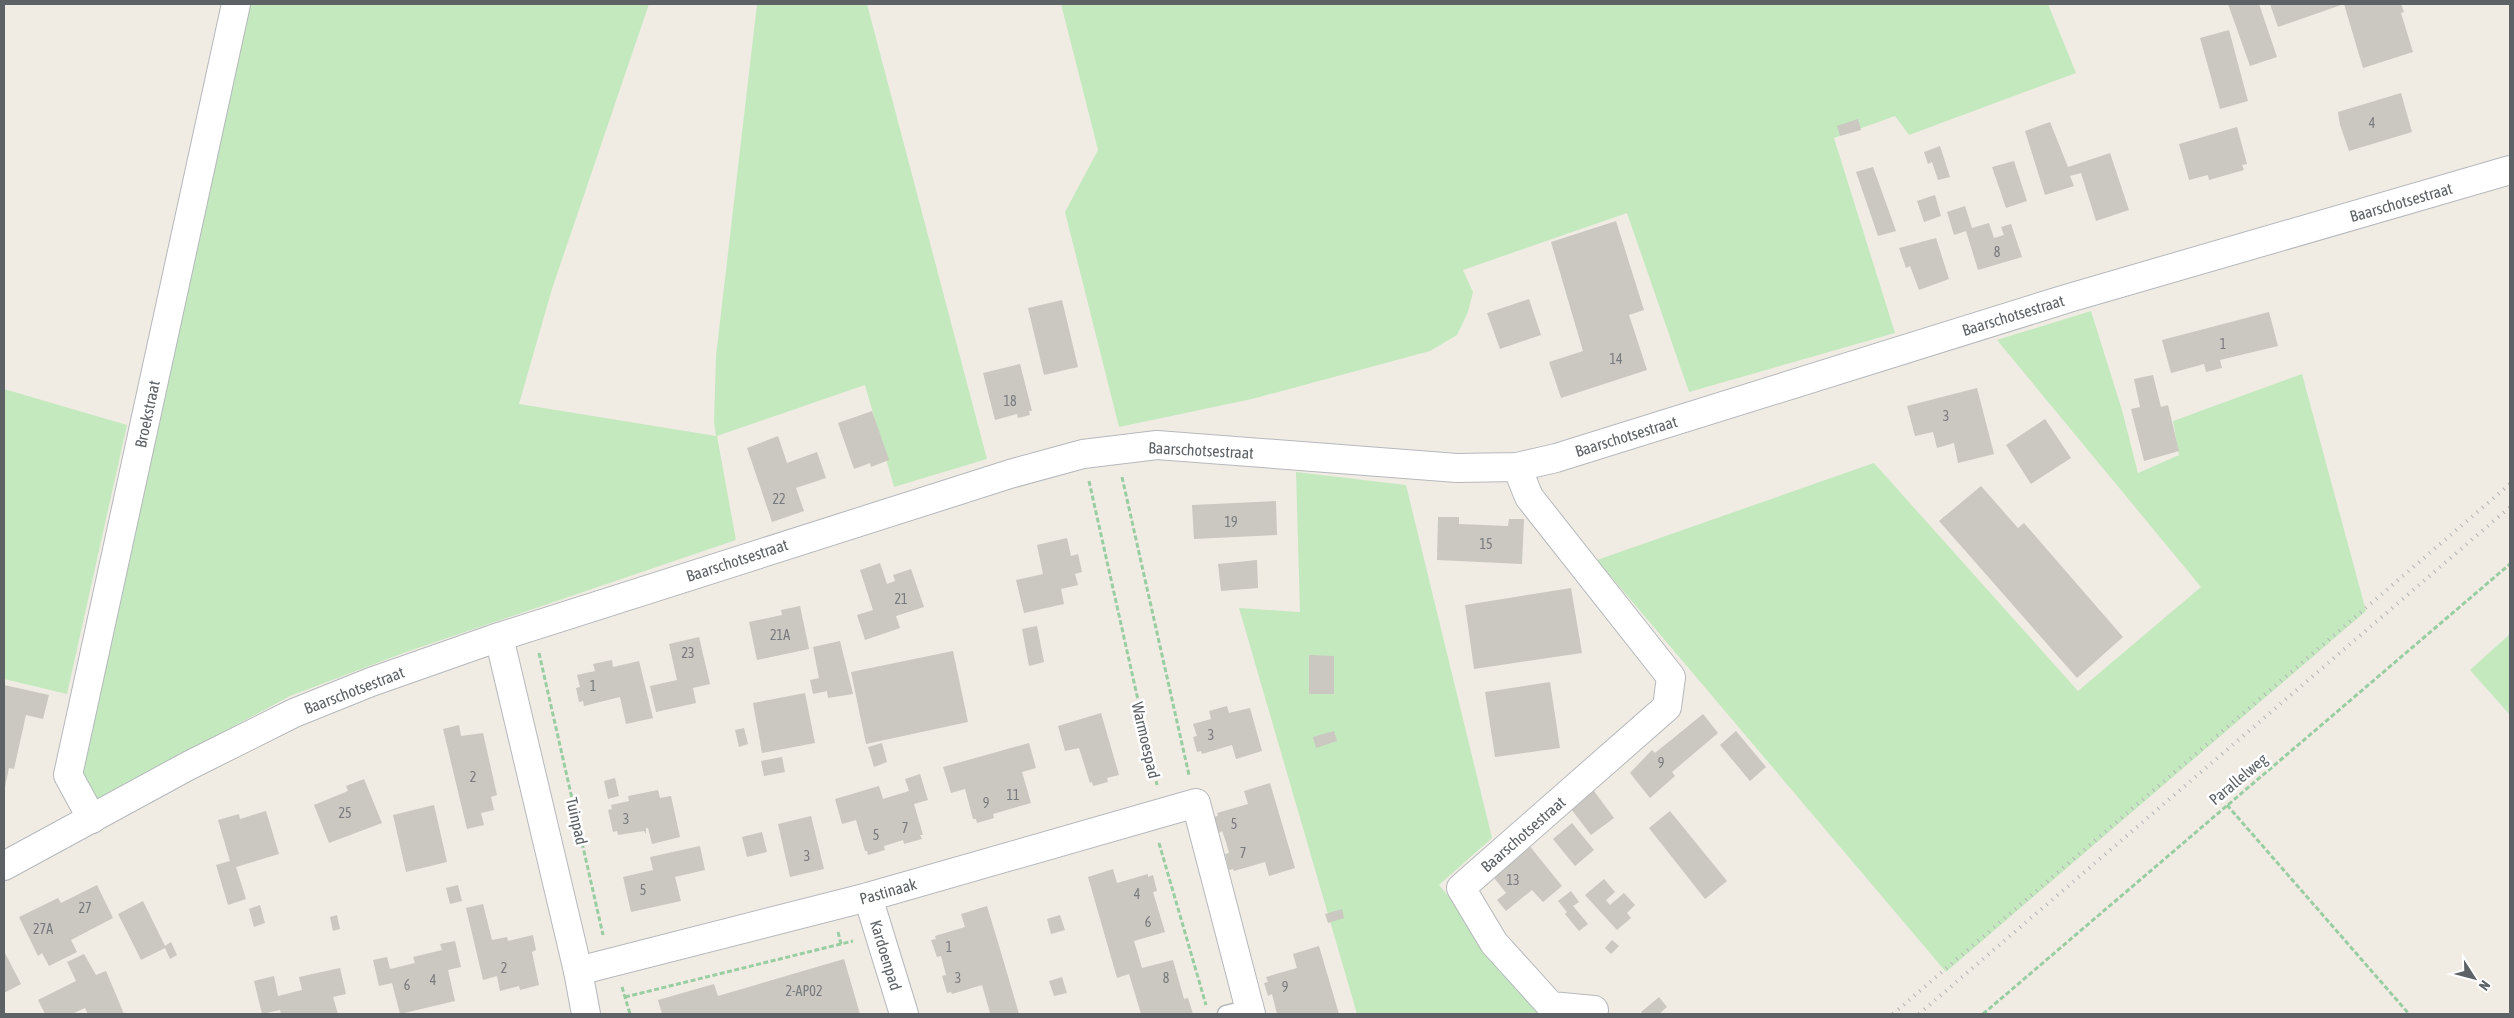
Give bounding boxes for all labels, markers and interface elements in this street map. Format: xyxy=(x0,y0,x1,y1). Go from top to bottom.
house number: 4 xyxy=(2369,115,2376,131)
street label: Baarschotsestraat xyxy=(2348,179,2455,225)
house number: 8 xyxy=(1994,244,2001,260)
street label: Baarschotsestraat xyxy=(1960,291,2067,339)
house number: 1 xyxy=(2220,336,2226,352)
house number: 14 xyxy=(1609,351,1623,367)
street label: Broekstraat xyxy=(131,378,163,449)
house number: 18 xyxy=(1003,393,1017,409)
house number: 3 xyxy=(1943,408,1949,424)
street label: Baarschotsestraat xyxy=(1573,412,1680,460)
street label: Baarschotsestraat xyxy=(1148,438,1255,462)
house number: 22 xyxy=(772,491,786,507)
house number: 19 xyxy=(1224,514,1238,530)
street label: Baarschotsestraat xyxy=(684,535,790,585)
house number: 15 xyxy=(1479,536,1493,552)
house number: 21 xyxy=(894,591,908,607)
house number: 21A xyxy=(770,627,790,643)
house number: 23 xyxy=(681,645,695,661)
street label: Baarschotsestraat xyxy=(301,663,407,717)
house number: 1 xyxy=(590,678,596,694)
street label: Warmoespad xyxy=(1128,700,1164,780)
house number: 3 xyxy=(1208,727,1214,743)
street label: Parallelweg xyxy=(2205,750,2271,809)
house number: 9 xyxy=(1658,755,1664,771)
house number: 2 xyxy=(470,769,476,785)
house number: 11 xyxy=(1006,787,1020,803)
street label: Baarschotsestraat xyxy=(1477,792,1569,875)
house number: 9 xyxy=(983,795,989,811)
street label: Tuinpad xyxy=(562,796,591,847)
house number: 25 xyxy=(338,805,352,821)
house number: 3 xyxy=(623,811,629,827)
house number: 5 xyxy=(1231,816,1237,832)
house number: 7 xyxy=(902,820,908,836)
house number: 5 xyxy=(873,827,879,843)
house number: 7 xyxy=(1240,845,1246,861)
house number: 3 xyxy=(804,848,810,864)
house number: 13 xyxy=(1506,872,1520,888)
street label: Pastinaak xyxy=(857,874,919,908)
house number: 5 xyxy=(640,882,646,898)
house number: 4 xyxy=(1134,886,1141,902)
house number: 27 xyxy=(78,900,92,916)
house number: 6 xyxy=(1145,914,1152,930)
street label: Kardoenpad xyxy=(866,918,905,993)
house number: 27A xyxy=(33,921,53,937)
house number: 1 xyxy=(946,939,952,955)
north arrow xyxy=(2449,953,2499,1003)
house number: 2 xyxy=(501,960,507,976)
house number: 3 xyxy=(955,970,961,986)
house number: 8 xyxy=(1163,970,1170,986)
house number: 4 xyxy=(430,972,437,988)
house number: 6 xyxy=(404,977,411,993)
text: N xyxy=(2476,978,2493,994)
house number: 9 xyxy=(1282,979,1288,995)
house number: 2-AP02 xyxy=(786,983,822,999)

